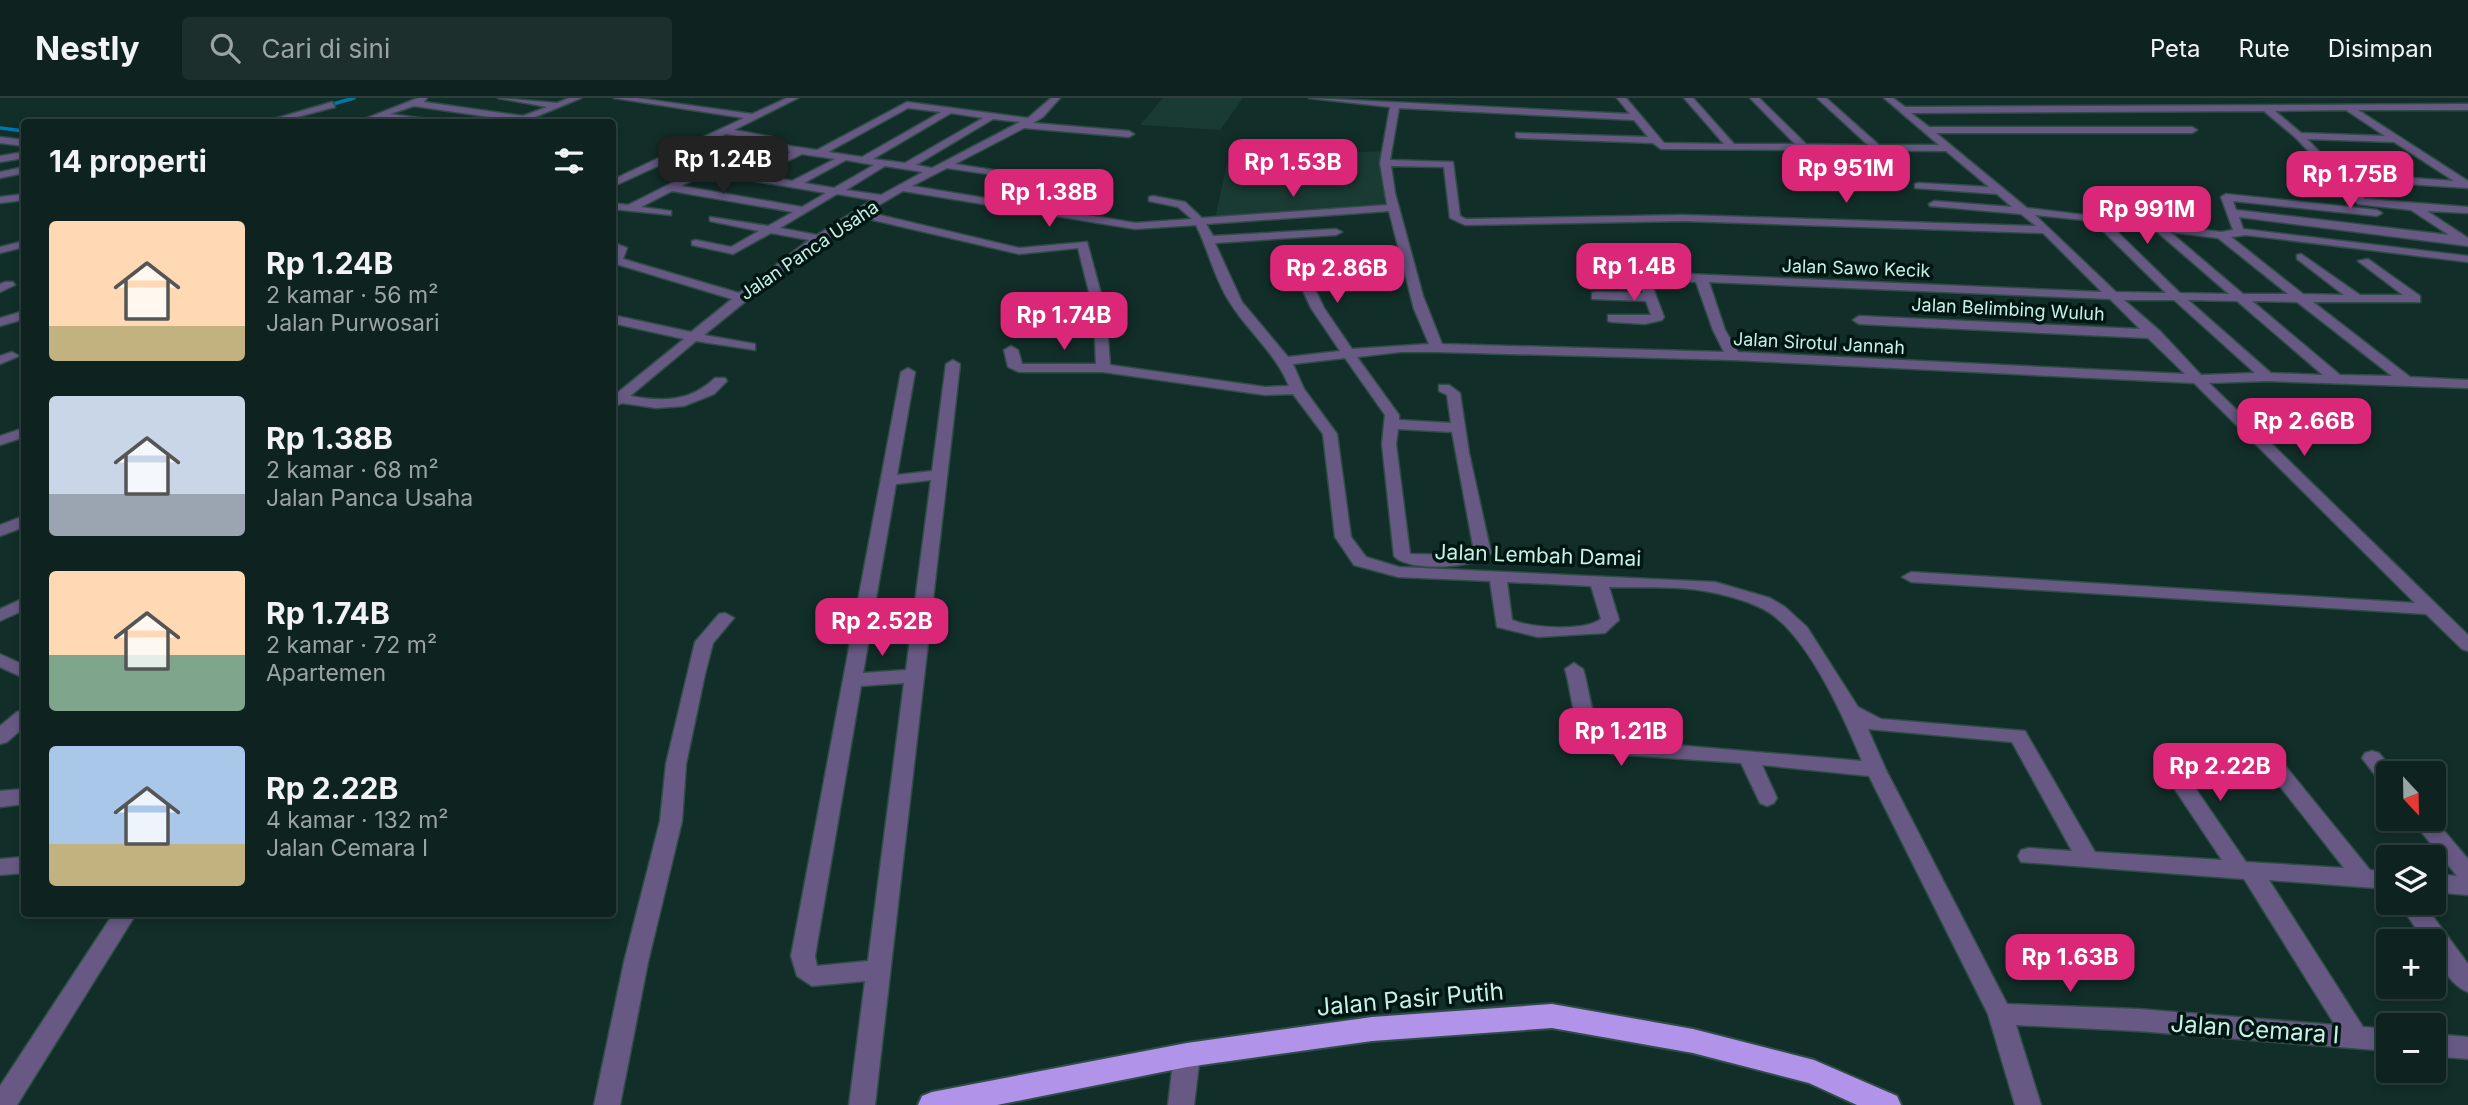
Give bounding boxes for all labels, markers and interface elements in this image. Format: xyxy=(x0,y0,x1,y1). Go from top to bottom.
search box xyxy=(182,17,672,80)
text: Nestly xyxy=(35,28,140,68)
icon: search xyxy=(206,29,244,67)
text: Cari di sini xyxy=(262,33,390,64)
text: Peta xyxy=(2150,34,2201,63)
text: Rute xyxy=(2239,34,2290,63)
text: Disimpan xyxy=(2328,34,2433,63)
pin: Rp 1.24B xyxy=(651,136,795,196)
pin: Rp 1.53B xyxy=(1221,140,1365,199)
icon: filters xyxy=(550,142,588,180)
text: 14 properti xyxy=(49,143,207,179)
text: Rp 1.24B xyxy=(674,145,772,173)
pin: Rp 951M xyxy=(1781,146,1911,205)
text: Rp 1.53B xyxy=(1244,148,1342,176)
pin: Rp 1.75B xyxy=(2278,152,2422,211)
text: Rp 951M xyxy=(1798,154,1894,182)
text: Rp 1.75B xyxy=(2302,160,2398,188)
pin: Rp 1.38B xyxy=(977,170,1121,229)
text: Rp 1.38B xyxy=(1000,178,1098,206)
pin: Rp 991M xyxy=(2082,186,2212,246)
text: Rp 991M xyxy=(2099,195,2195,223)
street label: Jalan Panca Usaha xyxy=(736,196,882,304)
pin: Rp 1.4B xyxy=(1569,244,1699,303)
text: Rp 1.24B xyxy=(266,245,393,281)
pin: Rp 2.86B xyxy=(1265,246,1409,305)
icon: home xyxy=(105,249,189,333)
text: Rp 1.4B xyxy=(1592,252,1676,280)
text: Rp 2.86B xyxy=(1286,254,1388,282)
street label: Jalan Sawo Kecik xyxy=(1781,255,1931,281)
text: 2 kamar · 56 m² xyxy=(266,281,438,309)
pin: Rp 1.74B xyxy=(992,292,1136,352)
street label: Jalan Belimbing Wuluh xyxy=(1911,293,2105,325)
text: Rp 1.74B xyxy=(1017,301,1111,329)
text: Jalan Purwosari xyxy=(266,309,440,337)
street label: Jalan Sirotul Jannah xyxy=(1733,328,1905,358)
pin: Rp 2.66B xyxy=(2232,398,2376,458)
text: Rp 2.66B xyxy=(2253,407,2355,435)
text: Rp 1.38B xyxy=(266,420,393,456)
icon: home xyxy=(105,424,189,508)
text: 2 kamar · 68 m² xyxy=(266,456,439,484)
text: Jalan Panca Usaha xyxy=(266,484,473,512)
street label: Jalan Lembah Damai xyxy=(1434,539,1642,571)
text: Rp 1.74B xyxy=(266,595,390,631)
pin: Rp 2.52B xyxy=(810,598,954,658)
icon: home xyxy=(105,599,189,683)
text: Rp 2.52B xyxy=(831,607,933,635)
text: 2 kamar · 72 m² xyxy=(266,631,437,659)
text: Apartemen xyxy=(266,659,386,687)
pin: Rp 1.21B xyxy=(1549,708,1693,768)
text: Rp 1.21B xyxy=(1575,717,1667,745)
pin: Rp 2.22B xyxy=(2148,744,2292,803)
text: Rp 2.22B xyxy=(2169,752,2271,780)
north arrow xyxy=(2376,761,2446,831)
map controls xyxy=(2376,761,2446,1083)
text: Rp 2.22B xyxy=(266,770,398,806)
icon: home xyxy=(105,774,189,858)
text: 4 kamar · 132 m² xyxy=(266,806,449,834)
text: Jalan Cemara I xyxy=(266,834,428,862)
button: layers xyxy=(2376,845,2446,915)
button: + xyxy=(2376,929,2446,999)
pin: Rp 1.63B xyxy=(1998,934,2142,994)
text: Rp 1.63B xyxy=(2022,943,2118,971)
street label: Jalan Pasir Putih xyxy=(1315,976,1505,1022)
street label: Jalan Cemara I xyxy=(2170,1009,2340,1049)
button: − xyxy=(2376,1013,2446,1083)

